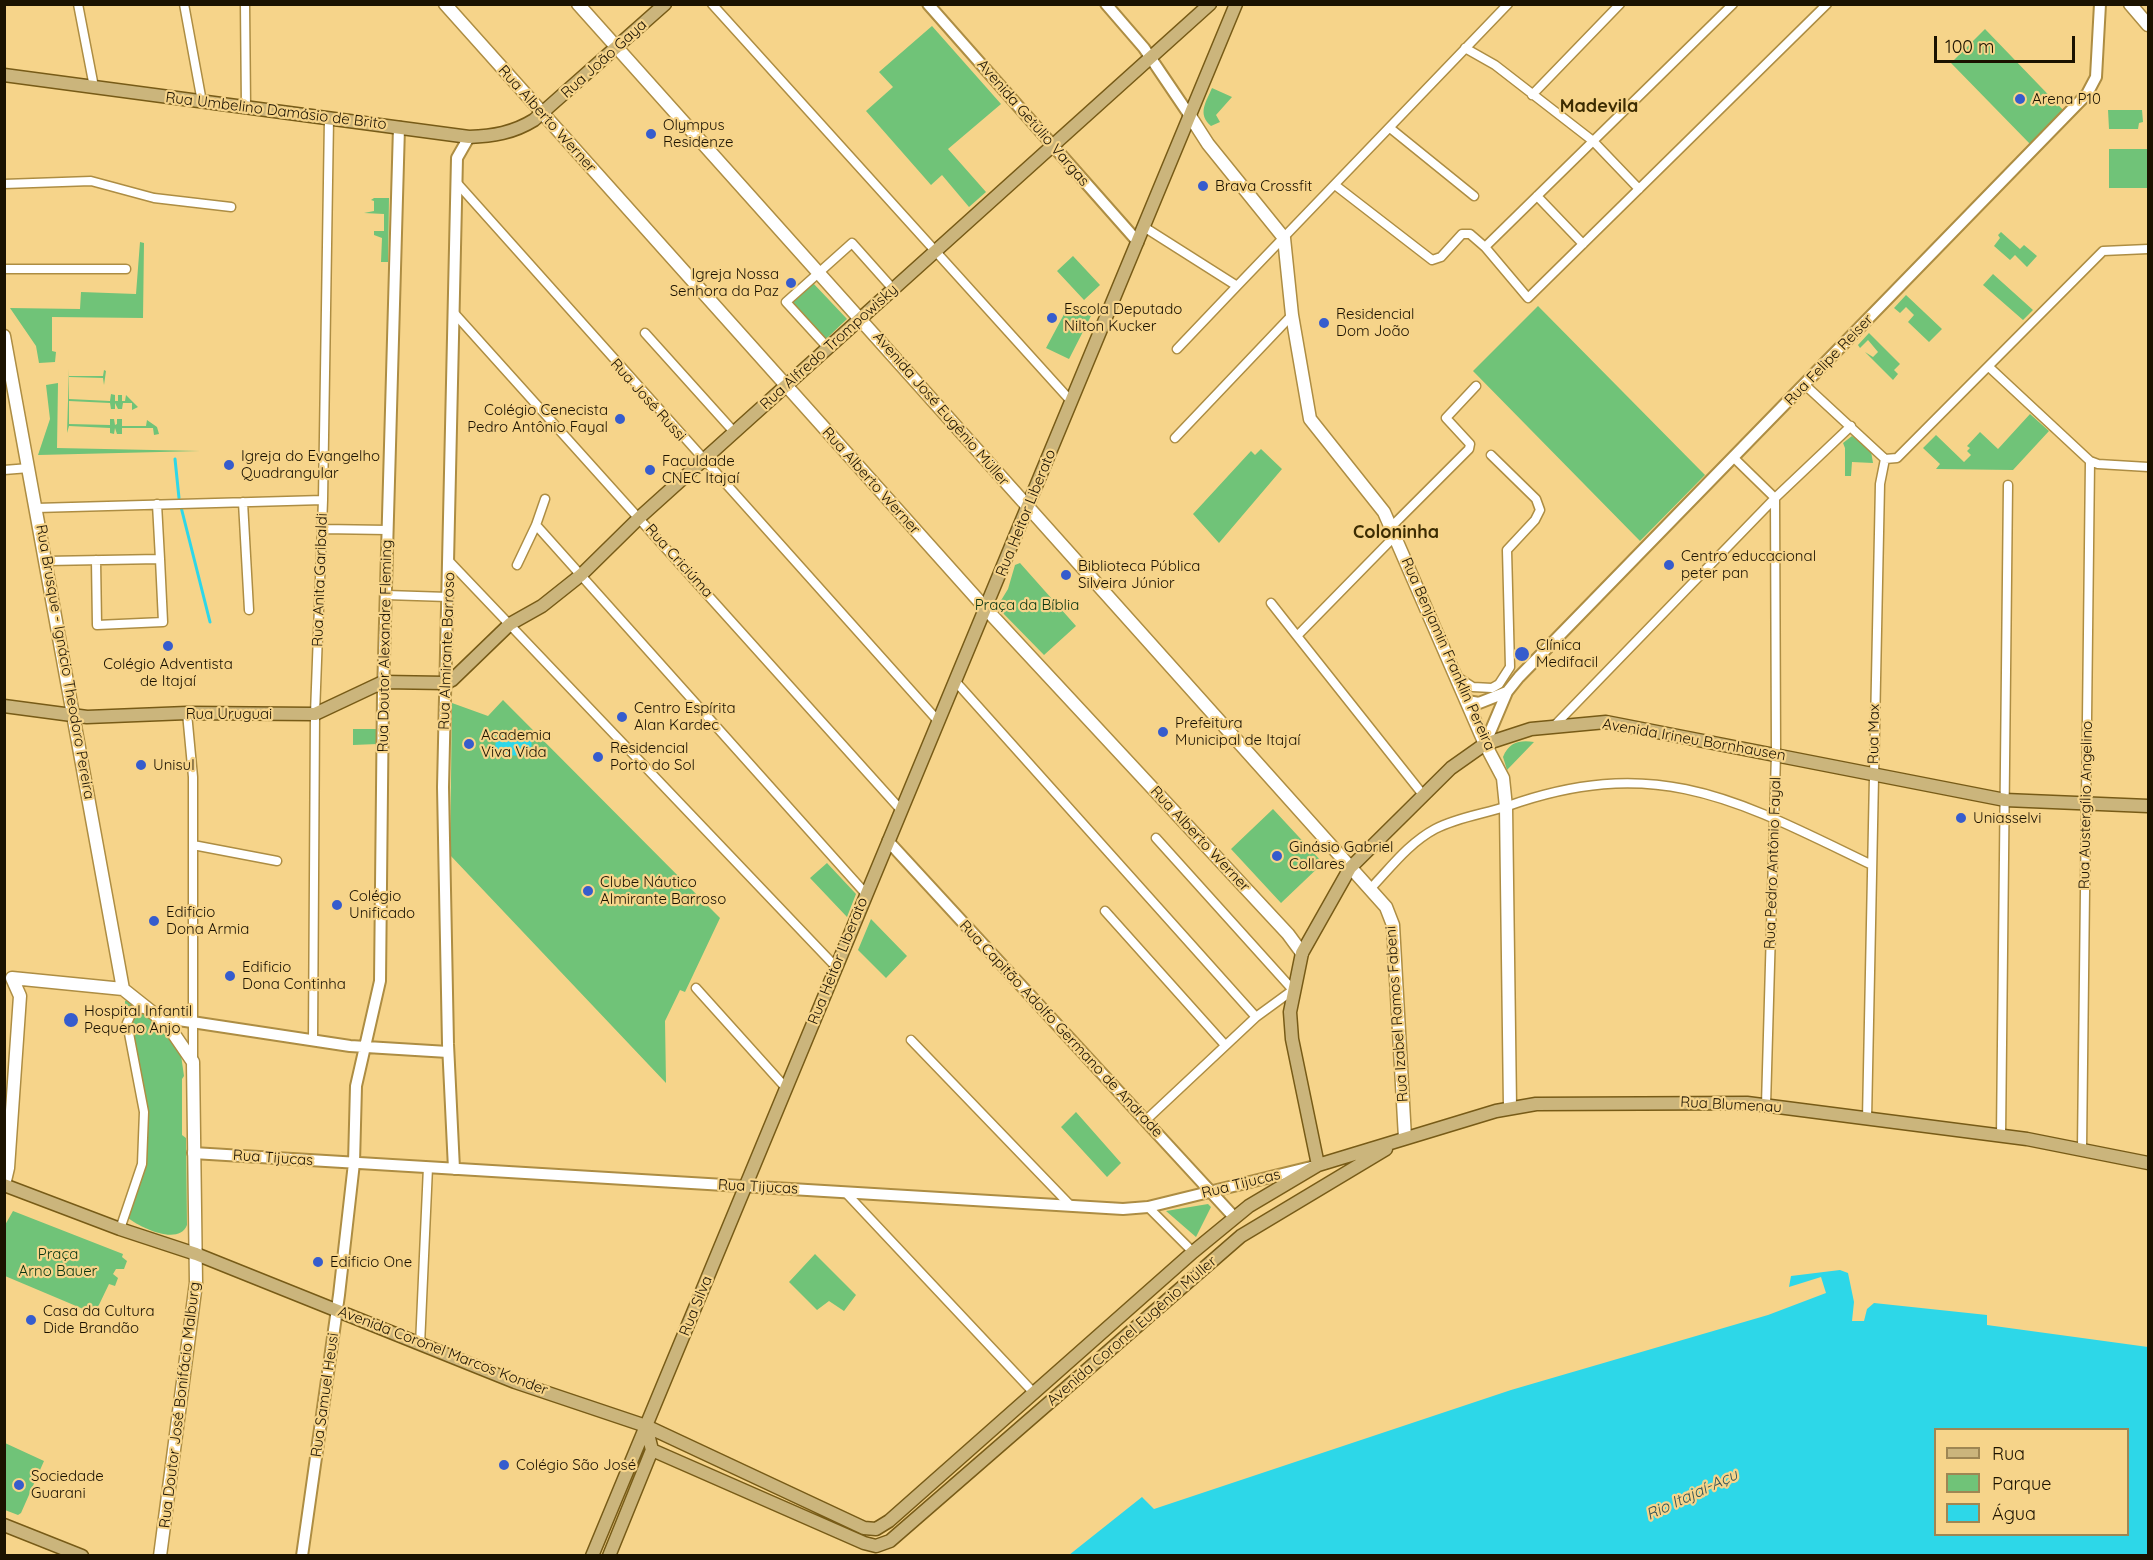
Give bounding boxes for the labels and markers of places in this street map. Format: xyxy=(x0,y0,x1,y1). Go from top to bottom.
place label: Arena P10 xyxy=(2032,90,2101,108)
marker: Arena P10 xyxy=(2013,92,2027,106)
place label: Olympus Residenze xyxy=(663,116,733,151)
marker: Olympus Residenze xyxy=(644,127,658,141)
place label: Brava Crossfit xyxy=(1215,177,1312,195)
marker: Brava Crossfit xyxy=(1196,179,1210,193)
place label: Igreja Nossa Senhora da Paz xyxy=(670,265,779,300)
marker: Igreja Nossa Senhora da Paz xyxy=(784,276,798,290)
place label: Escola Deputado Nilton Kucker xyxy=(1064,300,1182,335)
place label: Residencial Dom João xyxy=(1336,305,1414,340)
marker: Escola Deputado Nilton Kucker xyxy=(1045,311,1059,325)
marker: Residencial Dom João xyxy=(1317,316,1331,330)
place label: Colégio Cenecista Pedro Antônio Fayal xyxy=(467,401,608,436)
marker: Colégio Cenecista Pedro Antônio Fayal xyxy=(613,412,627,426)
place label: Igreja do Evangelho Quadrangular xyxy=(241,447,380,482)
place label: Faculdade CNEC Itajaí xyxy=(662,452,739,487)
marker: Igreja do Evangelho Quadrangular xyxy=(222,458,236,472)
marker: Faculdade CNEC Itajaí xyxy=(643,463,657,477)
place label: Centro educacional peter pan xyxy=(1681,547,1816,582)
place label: Biblioteca Pública Silveira Júnior xyxy=(1078,557,1200,592)
marker: Centro educacional peter pan xyxy=(1662,558,1676,572)
marker: Biblioteca Pública Silveira Júnior xyxy=(1059,568,1073,582)
place label: Clínica Medifacil xyxy=(1536,636,1598,671)
marker: Colégio Adventista de Itajaí xyxy=(161,639,175,653)
marker: Clínica Medifacil xyxy=(1513,645,1531,663)
place label: Colégio Adventista de Itajaí xyxy=(103,655,233,690)
place label: Centro Espírita Alan Kardec xyxy=(634,699,736,734)
marker: Centro Espírita Alan Kardec xyxy=(615,710,629,724)
place label: Prefeitura Municipal de Itajaí xyxy=(1175,714,1300,749)
marker: Prefeitura Municipal de Itajaí xyxy=(1156,725,1170,739)
place label: Academia Viva Vida xyxy=(481,726,551,761)
marker: Academia Viva Vida xyxy=(462,737,476,751)
place label: Residencial Porto do Sol xyxy=(610,739,695,774)
marker: Residencial Porto do Sol xyxy=(591,750,605,764)
place label: Unisul xyxy=(153,756,195,774)
marker: Unisul xyxy=(134,758,148,772)
place label: Uniasselvi xyxy=(1973,809,2041,827)
marker: Uniasselvi xyxy=(1954,811,1968,825)
place label: Ginásio Gabriel Collares xyxy=(1289,838,1394,873)
marker: Ginásio Gabriel Collares xyxy=(1270,849,1284,863)
place label: Clube Náutico Almirante Barroso xyxy=(600,873,726,908)
marker: Clube Náutico Almirante Barroso xyxy=(581,884,595,898)
place label: Colégio Unificado xyxy=(349,887,415,922)
marker: Colégio Unificado xyxy=(330,898,344,912)
place label: Edificio Dona Armia xyxy=(166,903,249,938)
marker: Edificio Dona Armia xyxy=(147,914,161,928)
place label: Edificio Dona Continha xyxy=(242,958,346,993)
marker: Edificio Dona Continha xyxy=(223,969,237,983)
place label: Hospital Infantil Pequeno Anjo xyxy=(84,1002,192,1037)
marker: Hospital Infantil Pequeno Anjo xyxy=(62,1011,80,1029)
place label: Edificio One xyxy=(330,1253,412,1271)
marker: Edificio One xyxy=(311,1255,325,1269)
place label: Casa da Cultura Dide Brandão xyxy=(43,1302,155,1337)
marker: Casa da Cultura Dide Brandão xyxy=(24,1313,38,1327)
place label: Colégio São José xyxy=(516,1456,636,1474)
marker: Colégio São José xyxy=(497,1458,511,1472)
place label: Sociedade Guarani xyxy=(31,1467,104,1502)
marker: Sociedade Guarani xyxy=(12,1478,26,1492)

